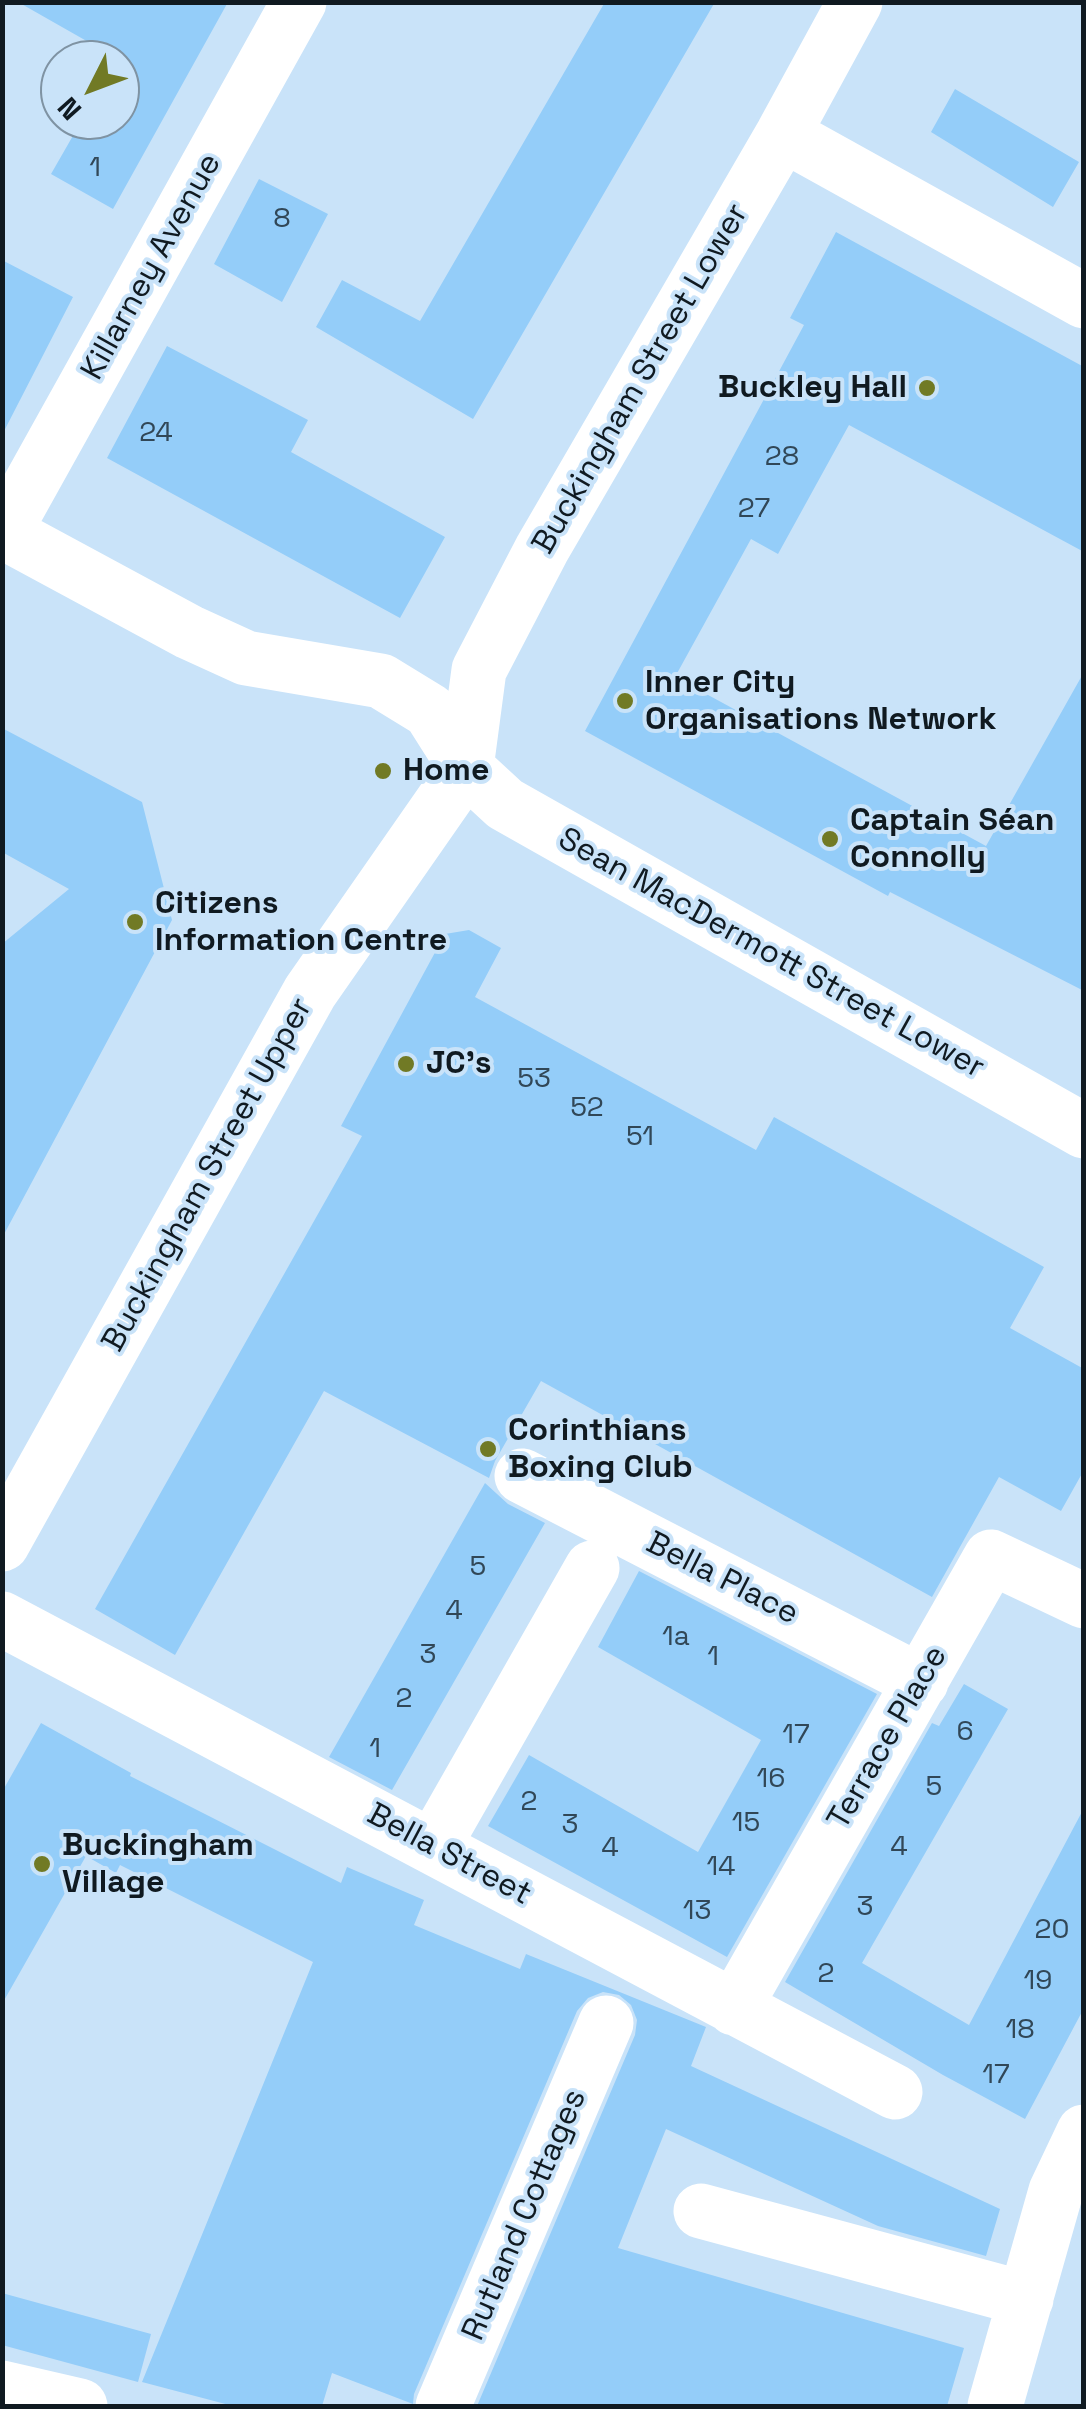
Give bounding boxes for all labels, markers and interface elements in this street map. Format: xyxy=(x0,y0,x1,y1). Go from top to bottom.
north arrow xyxy=(40,40,140,140)
text: N xyxy=(50,90,89,128)
street label: Killarney Avenue xyxy=(74,147,230,387)
house number: 1 xyxy=(89,151,101,185)
street label: Buckingham Street Lower xyxy=(525,197,757,561)
house number: 8 xyxy=(273,202,291,236)
place label: Buckley Hall xyxy=(718,369,907,407)
marker: Buckley Hall xyxy=(916,377,938,399)
house number: 24 xyxy=(139,416,173,450)
house number: 28 xyxy=(765,440,799,474)
house number: 27 xyxy=(738,492,770,526)
place label: Inner City Organisations Network xyxy=(645,664,996,739)
marker: Inner City Organisations Network xyxy=(614,690,636,712)
place label: Home xyxy=(403,752,489,790)
marker: Home xyxy=(372,760,394,782)
place label: Captain Séan Connolly xyxy=(850,802,1055,877)
street label: Sean MacDermott Street Lower xyxy=(551,820,991,1088)
marker: Captain Séan Connolly xyxy=(819,828,841,850)
place label: Citizens Information Centre xyxy=(155,885,447,960)
marker: Citizens Information Centre xyxy=(124,911,146,933)
street label: Buckingham Street Upper xyxy=(95,991,321,1359)
place label: JC's xyxy=(426,1045,491,1083)
marker: JC's xyxy=(395,1053,417,1075)
house number: 53 xyxy=(517,1062,551,1096)
house number: 52 xyxy=(570,1091,604,1125)
house number: 51 xyxy=(626,1120,654,1154)
place label: Corinthians Boxing Club xyxy=(508,1412,693,1487)
marker: Corinthians Boxing Club xyxy=(477,1438,499,1460)
street label: Bella Place xyxy=(640,1524,804,1634)
house number: 5 xyxy=(470,1550,486,1584)
house number: 4 xyxy=(445,1594,463,1628)
house number: 1a xyxy=(662,1620,690,1654)
house number: 3 xyxy=(420,1638,436,1672)
street label: Terrace Place xyxy=(820,1639,956,1837)
house number: 1 xyxy=(707,1640,719,1674)
house number: 2 xyxy=(396,1682,412,1716)
house number: 6 xyxy=(956,1715,974,1749)
house number: 17 xyxy=(782,1718,810,1752)
house number: 1 xyxy=(369,1732,381,1766)
house number: 16 xyxy=(757,1762,785,1796)
house number: 5 xyxy=(926,1770,942,1804)
house number: 2 xyxy=(521,1785,537,1819)
street label: Bella Street xyxy=(360,1796,538,1914)
house number: 15 xyxy=(732,1806,760,1840)
house number: 3 xyxy=(562,1808,578,1842)
place label: Buckingham Village xyxy=(62,1827,254,1902)
house number: 4 xyxy=(890,1830,908,1864)
house number: 4 xyxy=(601,1831,619,1865)
house number: 14 xyxy=(706,1850,736,1884)
marker: Buckingham Village xyxy=(31,1853,53,1875)
house number: 3 xyxy=(857,1890,873,1924)
house number: 13 xyxy=(683,1894,711,1928)
house number: 20 xyxy=(1035,1913,1069,1947)
house number: 2 xyxy=(818,1957,834,1991)
house number: 19 xyxy=(1024,1964,1052,1998)
house number: 18 xyxy=(1005,2013,1035,2047)
house number: 17 xyxy=(982,2058,1010,2092)
street label: Rutland Cottages xyxy=(455,2084,595,2346)

